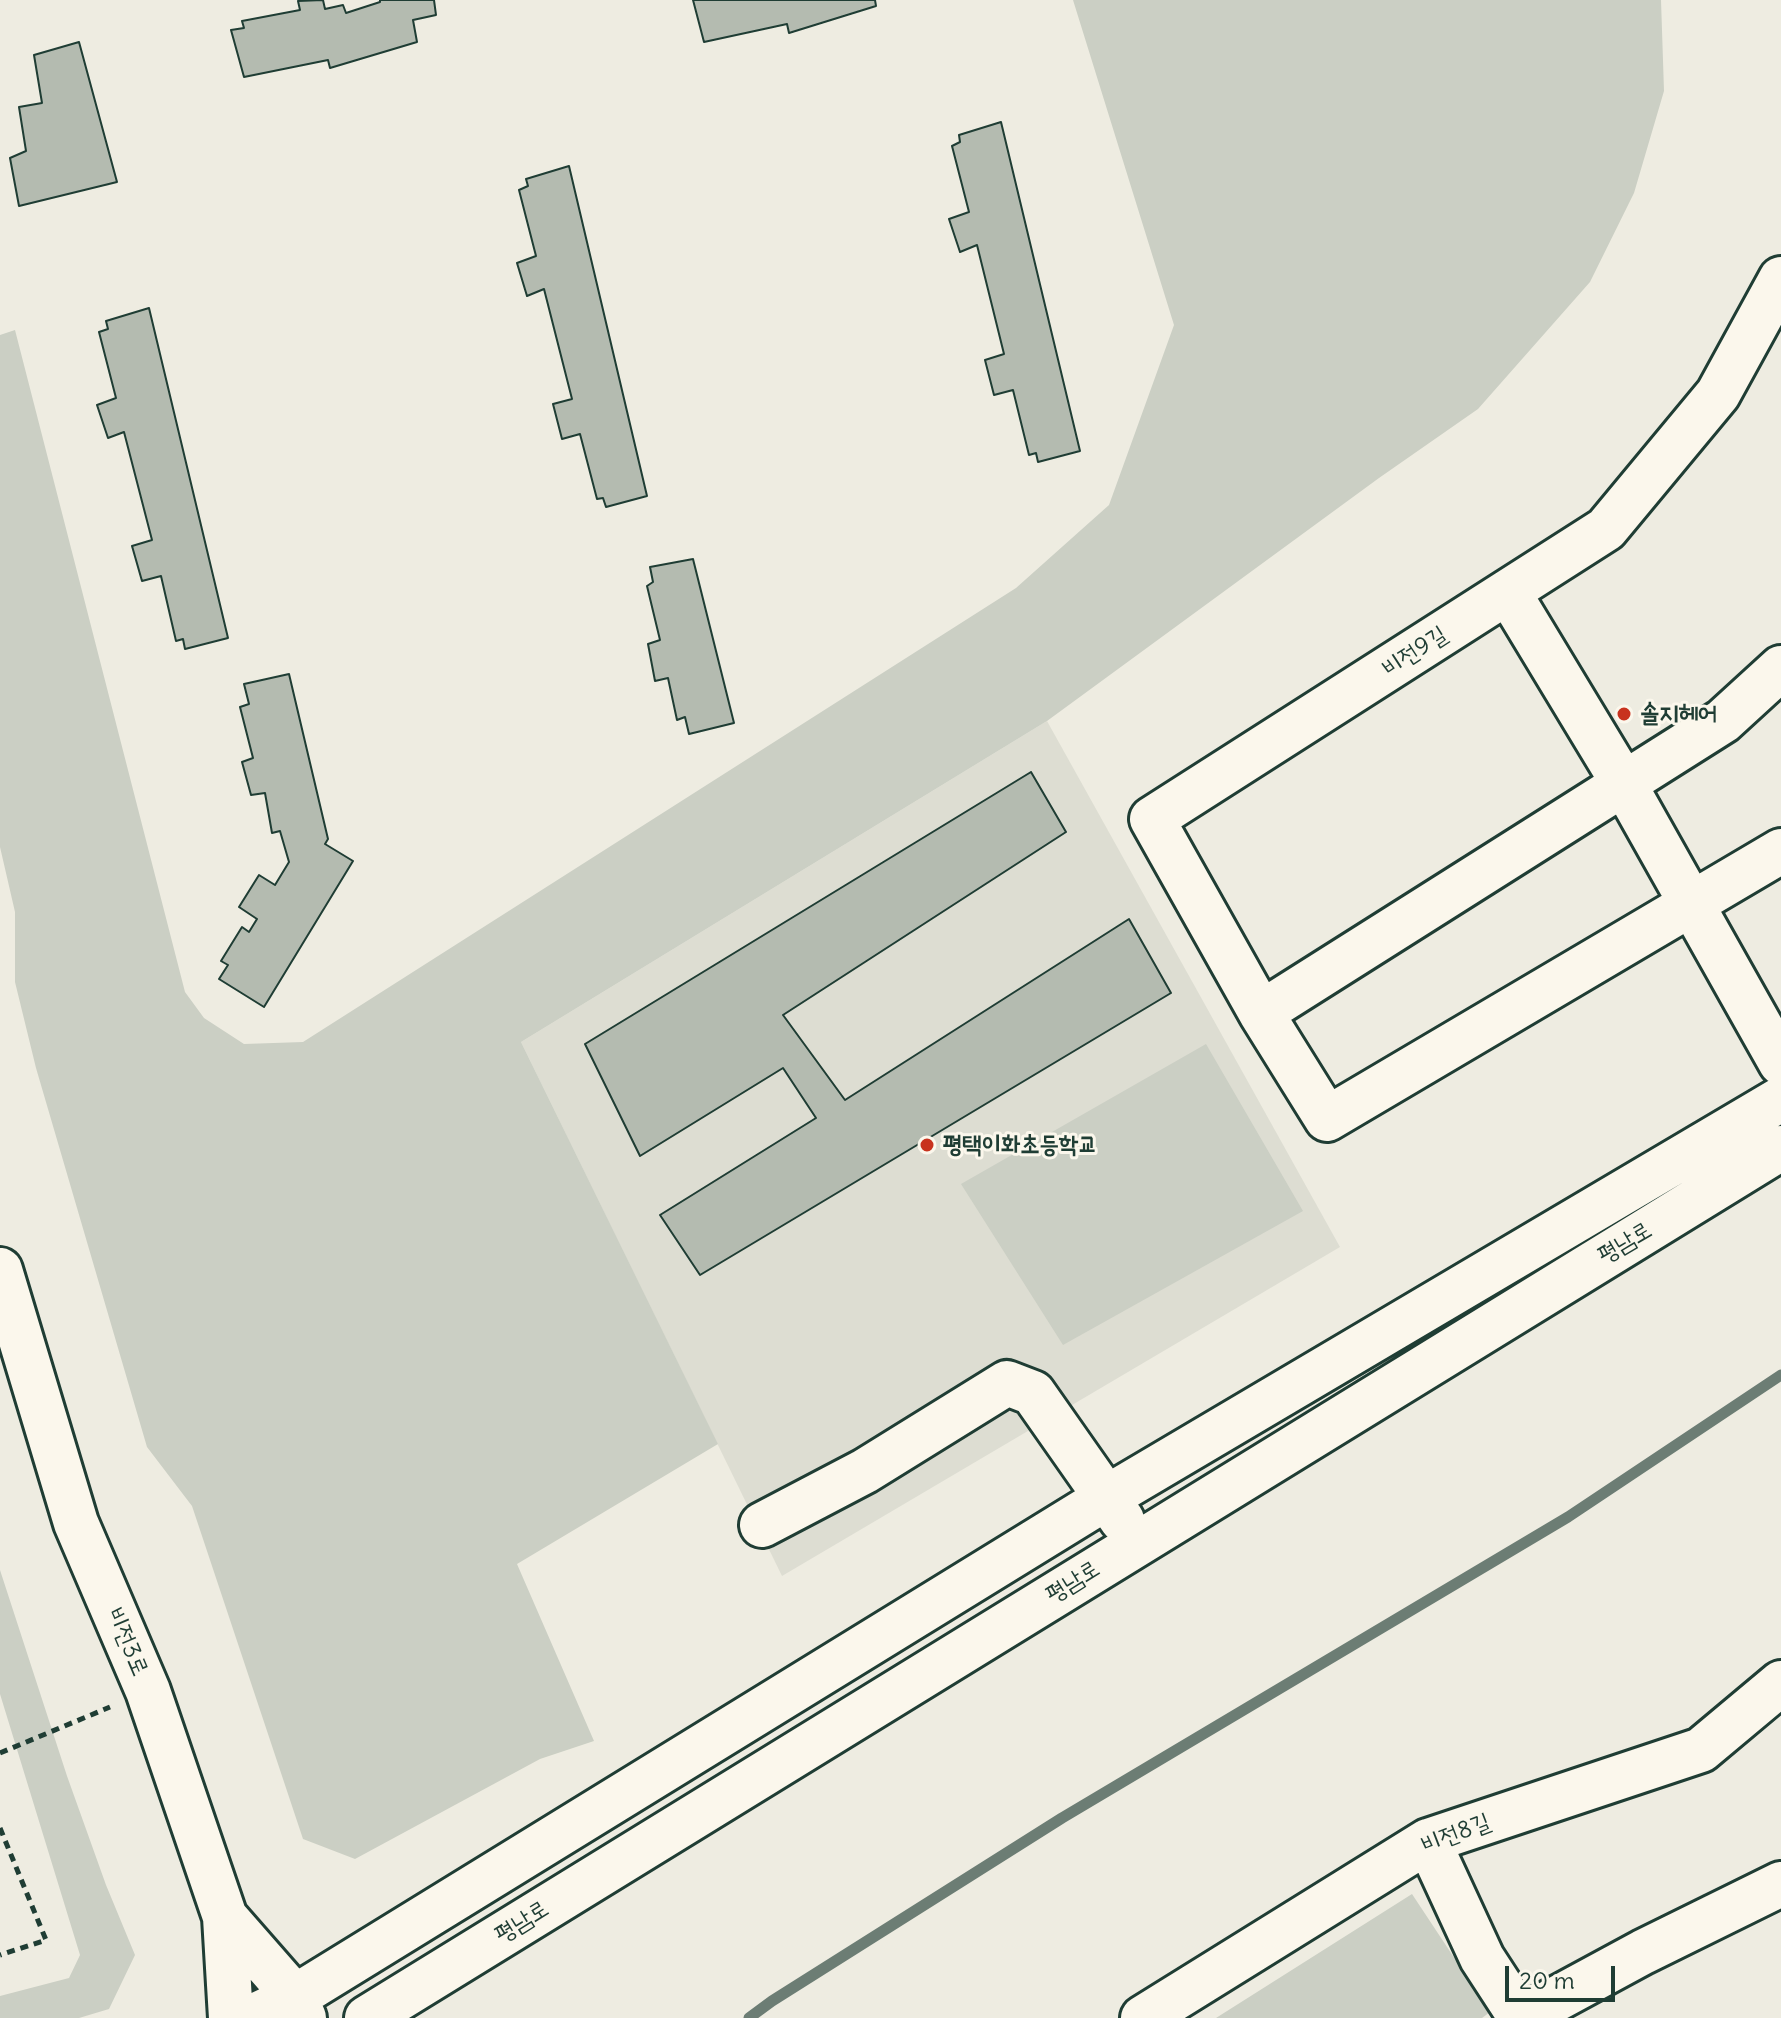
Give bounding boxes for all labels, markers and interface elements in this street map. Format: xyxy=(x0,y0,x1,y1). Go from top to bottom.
street label: 비전9길 xyxy=(1377,620,1453,684)
place label: 솔지헤어 xyxy=(1640,700,1717,728)
marker: 솔지헤어 xyxy=(1615,705,1633,723)
place label: 평택이화초등학교 xyxy=(943,1131,1098,1159)
marker: 평택이화초등학교 xyxy=(918,1136,936,1154)
street label: 평남로 xyxy=(1593,1216,1657,1270)
street label: 평남로 xyxy=(1041,1554,1105,1610)
street label: 비전3로 xyxy=(100,1603,154,1681)
street label: 비전8길 xyxy=(1417,1808,1495,1860)
street label: 평남로 xyxy=(490,1894,554,1950)
scale bar xyxy=(1509,1950,1619,2000)
text: 20 m xyxy=(1519,1965,1575,1995)

